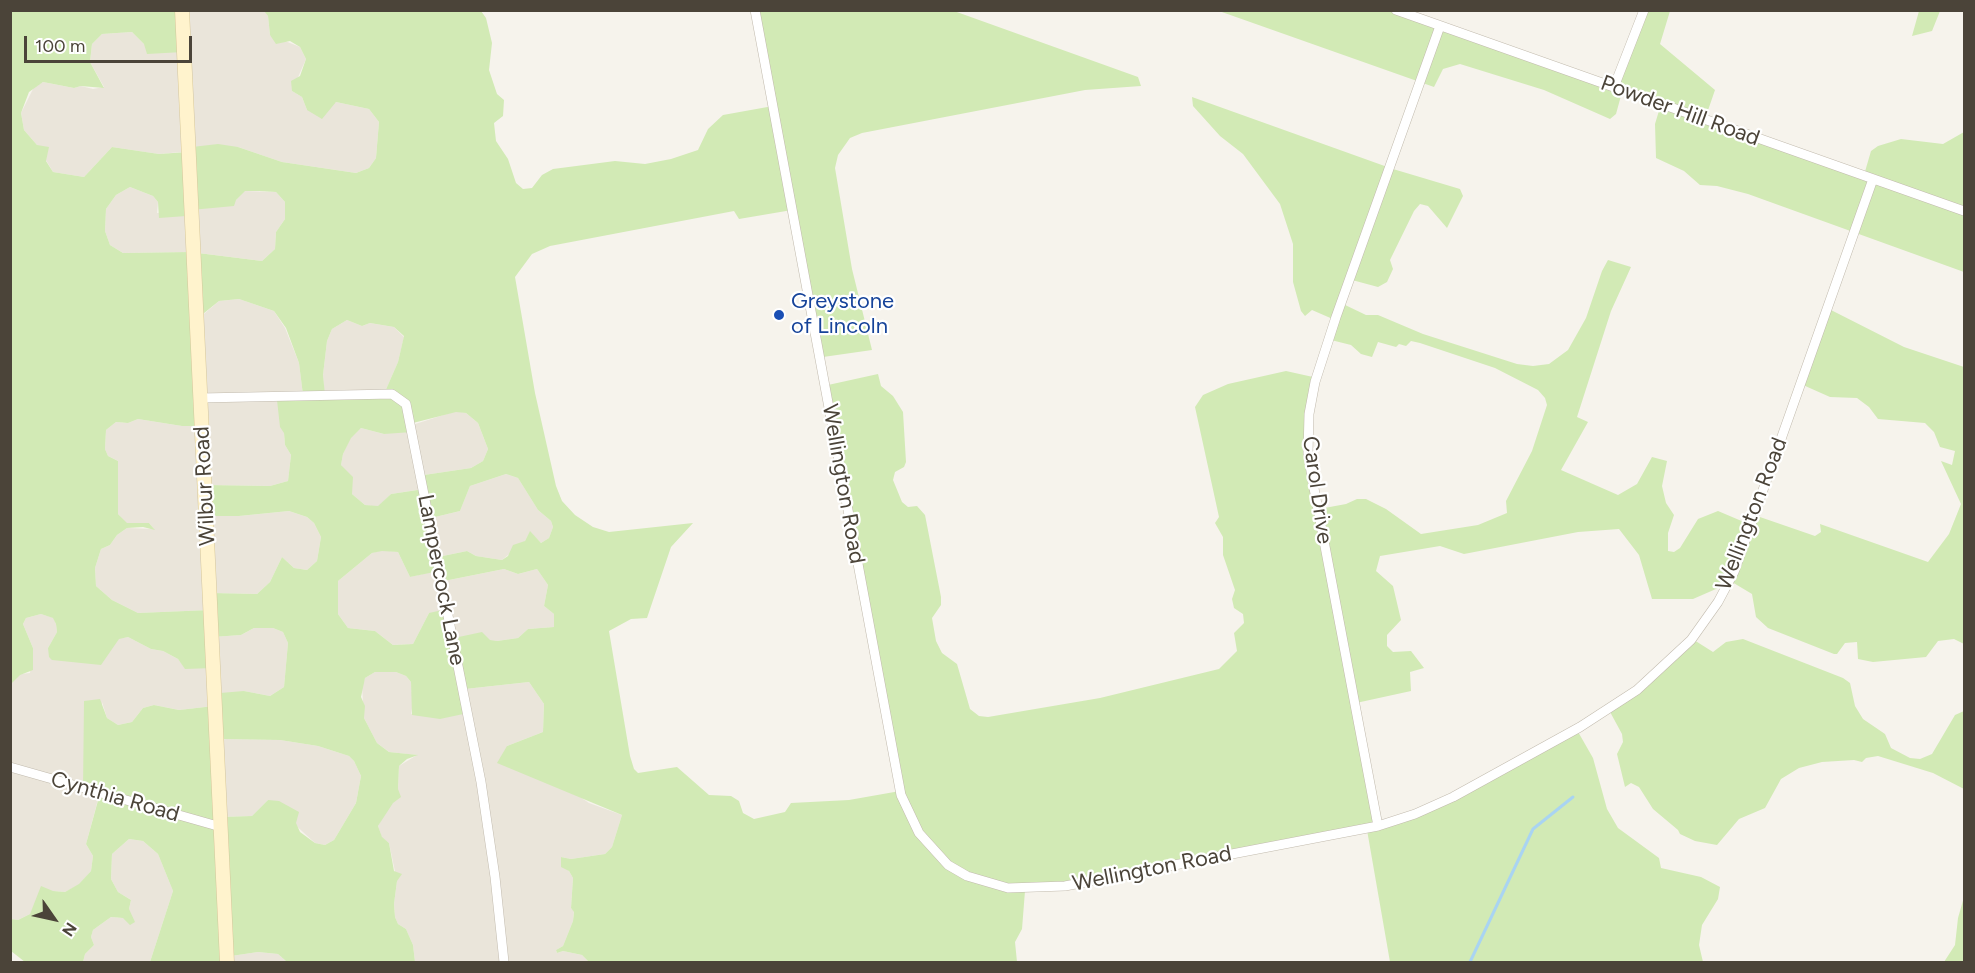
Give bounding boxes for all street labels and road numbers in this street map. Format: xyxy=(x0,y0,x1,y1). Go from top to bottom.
street label: Powder Hill Road xyxy=(1597,70,1763,152)
street label: Wellington Road xyxy=(816,402,870,566)
street label: Wilbur Road xyxy=(189,426,221,546)
street label: Carol Drive xyxy=(1296,434,1338,546)
street label: Wellington Road xyxy=(1711,434,1793,594)
street label: Lampercock Lane xyxy=(411,492,471,668)
street label: Cynthia Road xyxy=(48,766,182,828)
street label: Wellington Road xyxy=(1070,841,1234,897)

